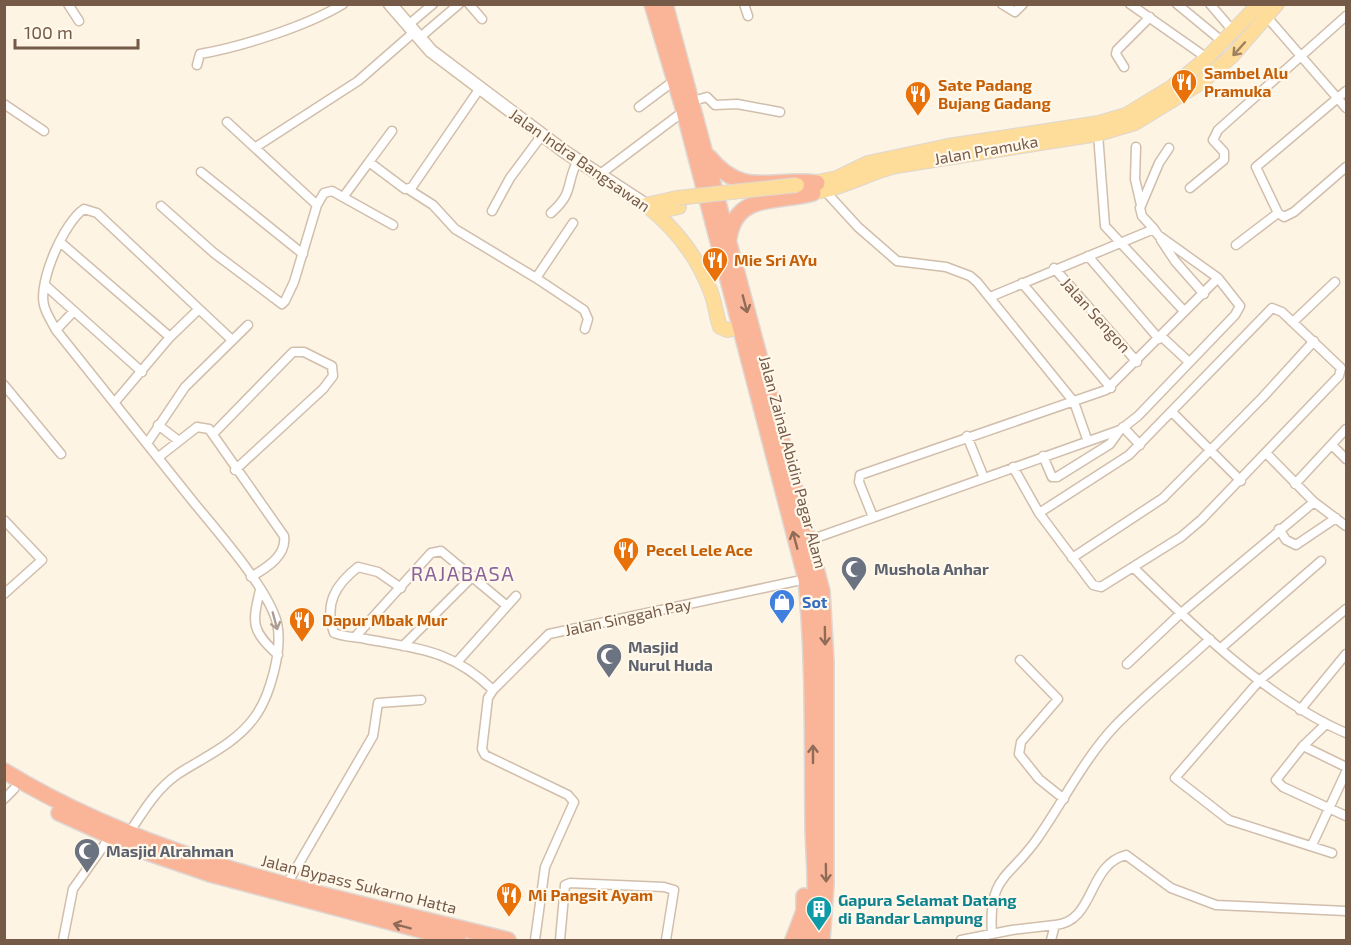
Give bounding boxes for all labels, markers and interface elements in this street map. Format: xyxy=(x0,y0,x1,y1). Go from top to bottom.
scale bar xyxy=(15,12,138,50)
text: 100 m xyxy=(24,21,73,43)
one-way arrow xyxy=(1232,41,1246,56)
place label: Sambel Alu Pramuka xyxy=(1204,63,1288,100)
restaurant icon: Sambel Alu Pramuka xyxy=(1169,67,1199,105)
place label: Sate Padang Bujang Gadang xyxy=(938,75,1051,112)
restaurant icon: Sate Padang Bujang Gadang xyxy=(903,79,933,117)
street label: Jalan Indra Bangsawan xyxy=(506,104,654,215)
street label: Jalan Pramuka xyxy=(932,131,1039,168)
restaurant icon: Mie Sri AYu xyxy=(700,245,730,283)
place label: Mie Sri AYu xyxy=(734,250,817,269)
street label: Jalan Sengon xyxy=(1058,273,1135,356)
one-way arrow xyxy=(740,295,752,314)
street label: Jalan Zainal Abidin Pagar Alam xyxy=(756,353,831,570)
one-way arrow xyxy=(789,531,801,550)
restaurant icon: Pecel Lele Ace xyxy=(611,535,641,573)
place label: Pecel Lele Ace xyxy=(646,540,753,559)
mosque icon: Mushola Anhar xyxy=(839,554,869,592)
place label: Mushola Anhar xyxy=(874,559,989,578)
district label: RAJABASA xyxy=(411,561,515,585)
shop icon: Sot xyxy=(767,587,797,625)
place label: Sot xyxy=(802,592,828,611)
street label: Jalan Singgah Pay xyxy=(563,594,693,639)
restaurant icon: Dapur Mbak Mur xyxy=(287,605,317,643)
place label: Dapur Mbak Mur xyxy=(322,610,448,629)
one-way arrow xyxy=(270,611,281,630)
one-way arrow xyxy=(819,626,831,646)
place label: Masjid Nurul Huda xyxy=(628,637,713,674)
mosque icon: Masjid Nurul Huda xyxy=(594,641,624,679)
one-way arrow xyxy=(807,745,819,765)
mosque icon: Masjid Alrahman xyxy=(72,836,102,874)
place label: Masjid Alrahman xyxy=(106,841,234,860)
street label: Jalan Bypass Sukarno Hatta xyxy=(259,850,459,917)
one-way arrow xyxy=(820,863,832,883)
restaurant icon: Mi Pangsit Ayam xyxy=(494,880,524,918)
place label: Mi Pangsit Ayam xyxy=(528,885,653,905)
place label: Gapura Selamat Datang di Bandar Lampung xyxy=(838,890,1017,927)
building icon: Gapura Selamat Datang di Bandar Lampung xyxy=(804,894,834,932)
one-way arrow xyxy=(393,919,412,931)

